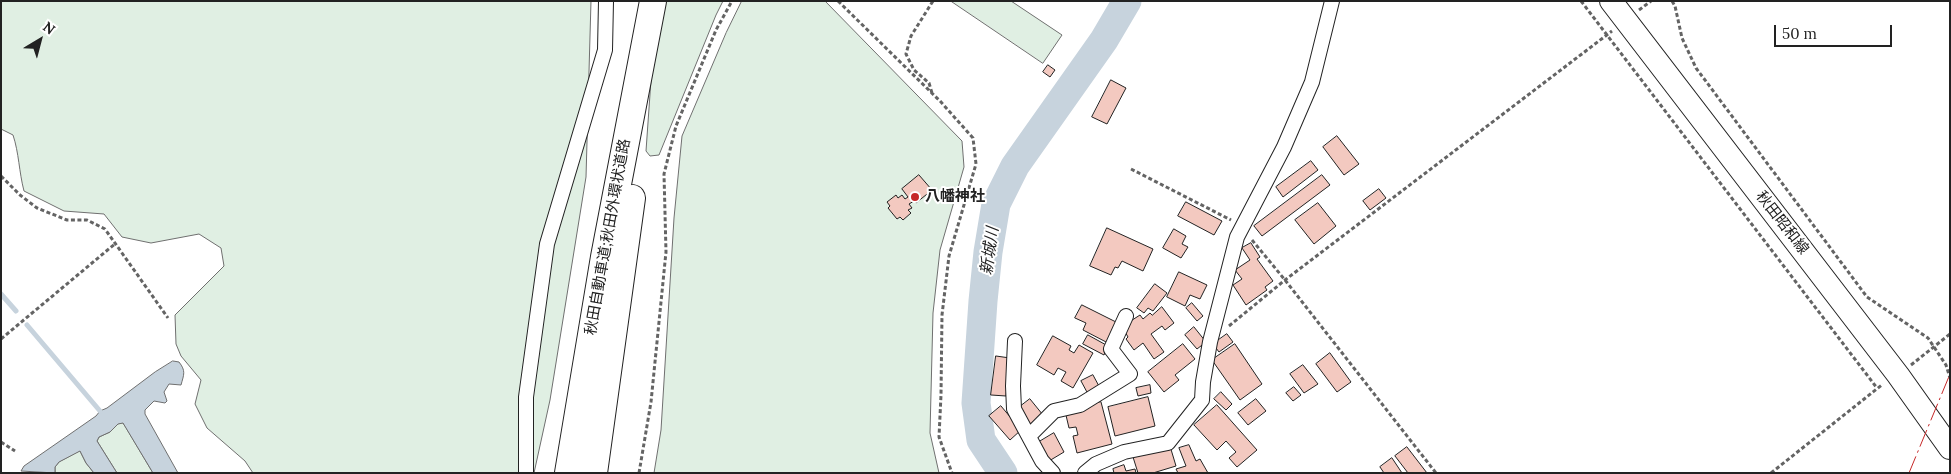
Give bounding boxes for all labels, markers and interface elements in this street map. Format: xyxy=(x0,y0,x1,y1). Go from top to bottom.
north arrow xyxy=(15,15,65,65)
scale bar xyxy=(1776,15,1894,47)
text: N xyxy=(39,18,59,38)
text: 50 m xyxy=(1782,24,1817,43)
street label: 秋田自動車道;秋田外環状道路 xyxy=(582,137,634,337)
place label: 八幡神社 xyxy=(925,188,985,206)
street label: 秋田昭和線 xyxy=(1752,188,1812,258)
marker: 八幡神社 xyxy=(909,191,921,203)
water label: 新城川 xyxy=(977,226,1003,276)

